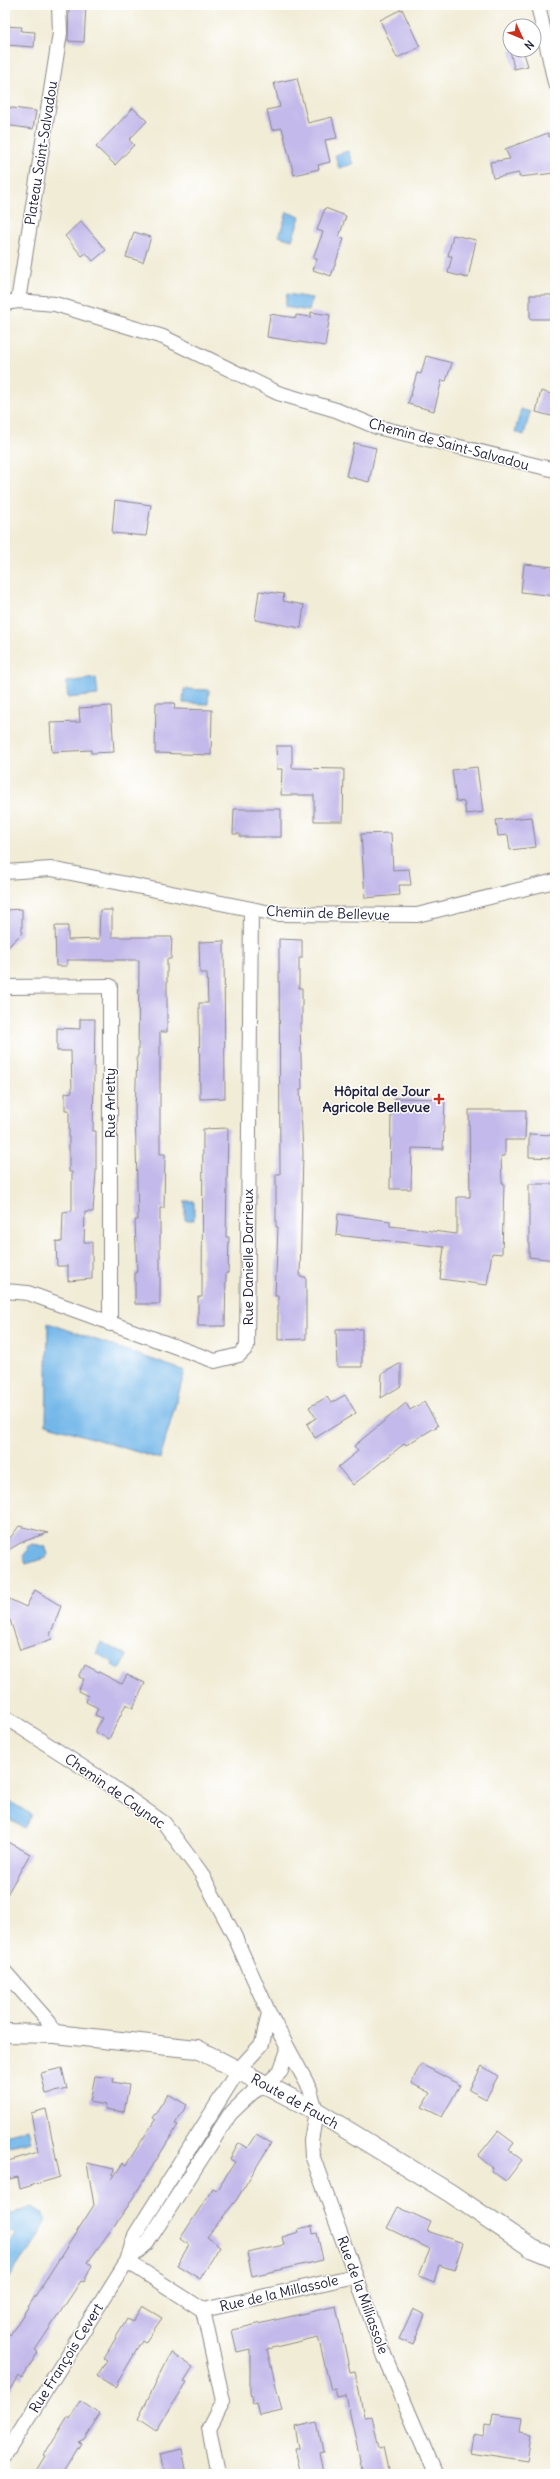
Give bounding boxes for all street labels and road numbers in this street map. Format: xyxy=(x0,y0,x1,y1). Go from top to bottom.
street label: Plateau Saint-Salvadou xyxy=(21,80,61,226)
street label: Chemin de Saint-Salvadou xyxy=(367,414,531,474)
street label: Chemin de Bellevue xyxy=(266,902,390,924)
street label: Rue Arletty xyxy=(101,1068,119,1138)
street label: Rue Danielle Darrieux xyxy=(239,1189,257,1325)
street label: Chemin de Caynac xyxy=(61,1750,169,1832)
street label: Route de Fauch xyxy=(248,2069,342,2133)
street label: Rue de la Milliassole xyxy=(333,2233,393,2357)
street label: Rue de la Millassole xyxy=(218,2271,340,2315)
street label: Rue François Cevert xyxy=(25,2300,107,2416)

